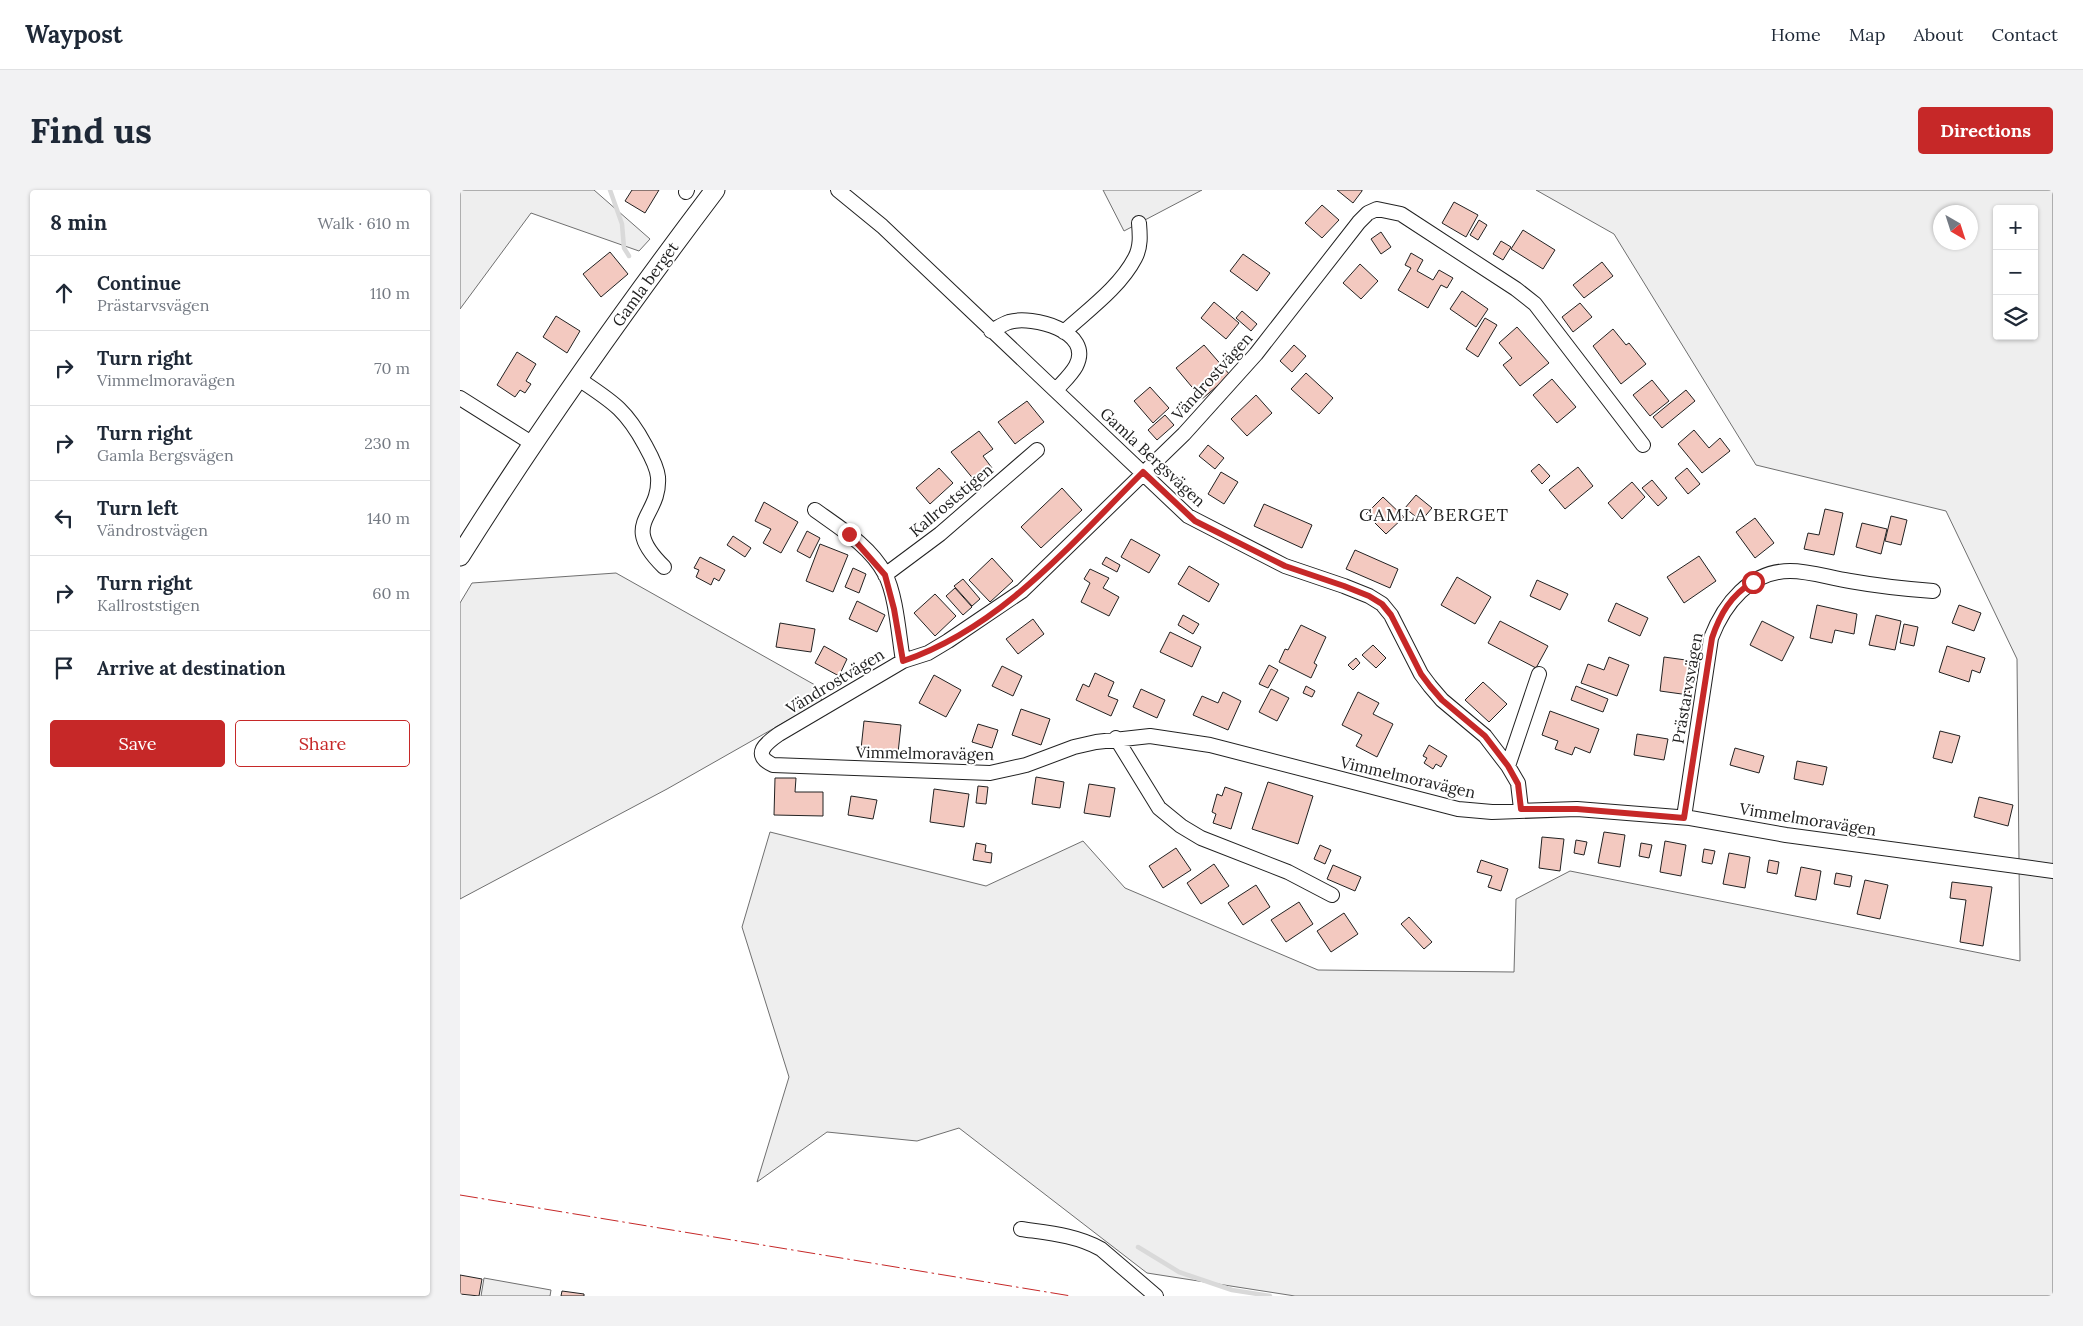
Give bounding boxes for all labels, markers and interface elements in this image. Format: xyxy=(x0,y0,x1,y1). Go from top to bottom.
text: Waypost xyxy=(25,19,123,50)
text: Home xyxy=(1771,23,1821,46)
text: Map xyxy=(1849,23,1885,46)
text: About xyxy=(1913,23,1963,46)
text: Contact xyxy=(1991,23,2058,46)
button: Directions xyxy=(1918,107,2053,154)
text: Find us xyxy=(30,108,152,153)
north arrow xyxy=(1933,205,1978,250)
map controls xyxy=(1993,205,2038,340)
button: + xyxy=(1993,205,2038,250)
text: 8 min xyxy=(50,209,107,236)
text: Walk · 610 m xyxy=(318,213,410,233)
street label: Gamla berget xyxy=(608,237,683,330)
button: − xyxy=(1993,250,2038,295)
text: Continue xyxy=(97,271,181,295)
icon: ahead xyxy=(50,279,78,307)
text: 110 m xyxy=(370,283,410,303)
text: Prästarvsvägen xyxy=(97,295,209,315)
button: layers xyxy=(1993,295,2038,340)
street label: Vändrostvägen xyxy=(1167,328,1257,425)
text: Turn right xyxy=(97,346,193,370)
icon: right xyxy=(50,354,78,382)
text: 70 m xyxy=(374,358,410,378)
text: Vimmelmoravägen xyxy=(97,370,235,390)
street label: Gamla Bergsvägen xyxy=(1096,403,1210,511)
text: Turn right xyxy=(97,421,193,445)
icon: right xyxy=(50,429,78,457)
text: 230 m xyxy=(364,433,410,453)
text: Gamla Bergsvägen xyxy=(97,445,234,465)
street label: Kallroststigen xyxy=(905,459,997,541)
text: Turn left xyxy=(97,496,178,520)
district label: GAMLA BERGET xyxy=(1359,503,1509,526)
icon: left xyxy=(50,504,78,532)
text: 140 m xyxy=(367,508,410,528)
text: Vändrostvägen xyxy=(97,520,208,540)
route end xyxy=(838,523,861,546)
text: Turn right xyxy=(97,571,193,595)
route start xyxy=(1742,571,1765,594)
icon: right xyxy=(50,579,78,607)
text: 60 m xyxy=(372,583,410,603)
text: Kallroststigen xyxy=(97,595,200,615)
street label: Prästarvsvägen xyxy=(1667,631,1707,745)
street label: Vändrostvägen xyxy=(781,644,888,719)
icon: arrive xyxy=(50,654,78,682)
text: Arrive at destination xyxy=(97,656,286,680)
button: Save xyxy=(50,720,225,767)
button: Share xyxy=(235,720,410,767)
street label: Vimmelmoravägen xyxy=(855,742,995,764)
street label: Vimmelmoravägen xyxy=(1337,751,1478,802)
street label: Vimmelmoravägen xyxy=(1737,798,1878,840)

